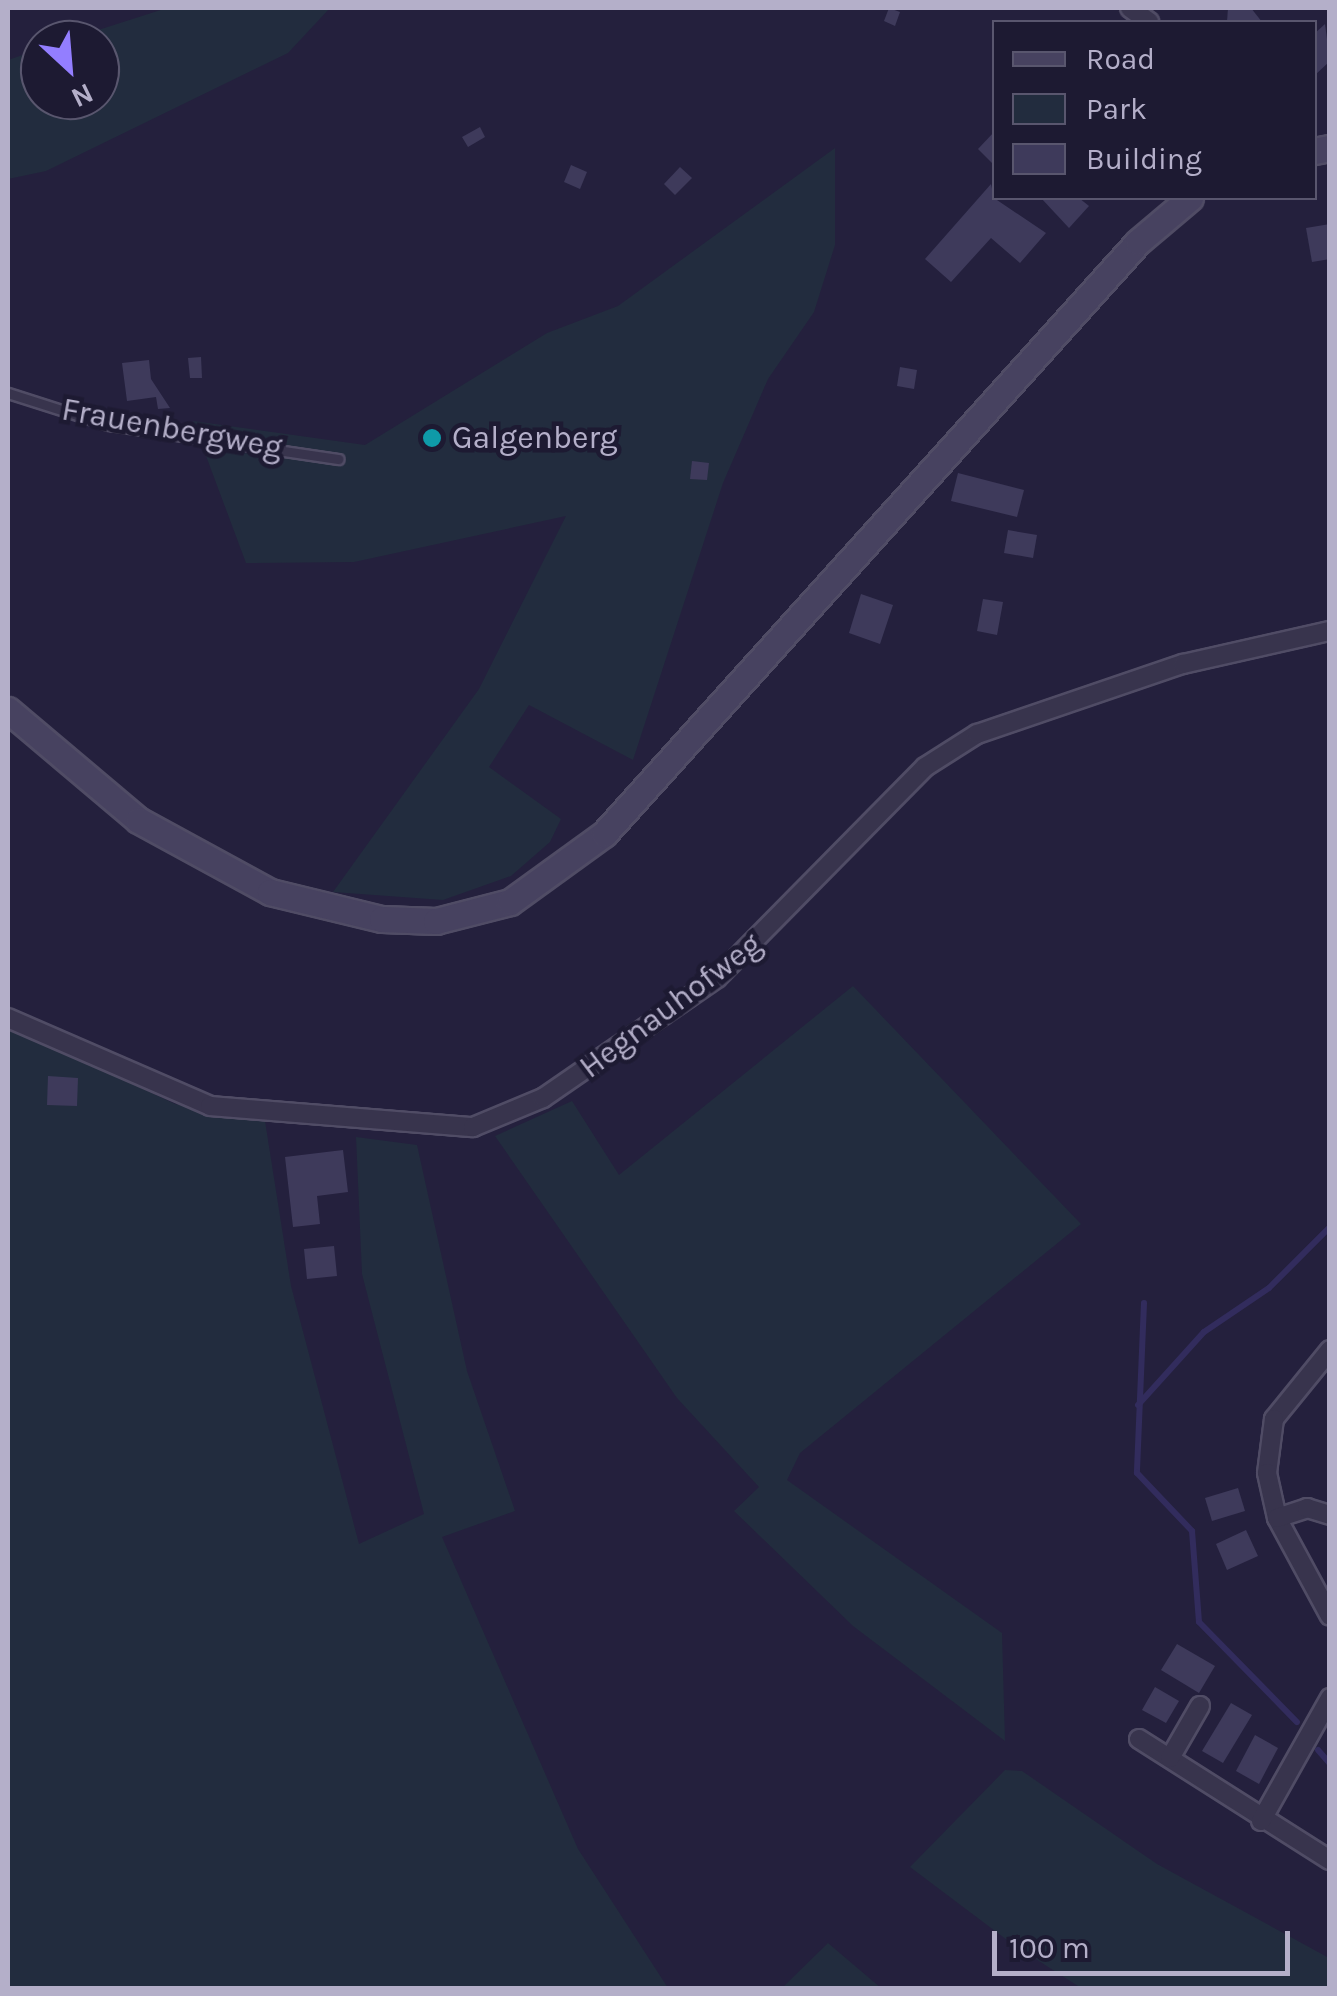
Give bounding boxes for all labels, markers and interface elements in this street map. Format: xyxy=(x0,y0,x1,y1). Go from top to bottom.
north arrow xyxy=(20,20,120,120)
legend xyxy=(992,20,1317,200)
text: Road xyxy=(1086,41,1155,77)
text: N xyxy=(66,76,99,115)
text: Park xyxy=(1086,91,1147,127)
text: Building xyxy=(1086,141,1202,177)
street label: Frauenbergweg xyxy=(59,391,285,467)
place label: Galgenberg xyxy=(452,419,618,457)
marker: Galgenberg xyxy=(421,427,443,449)
street label: Hegnauhofweg xyxy=(573,925,769,1087)
scale bar xyxy=(997,1911,1294,1973)
text: 100 m xyxy=(1009,1930,1090,1966)

